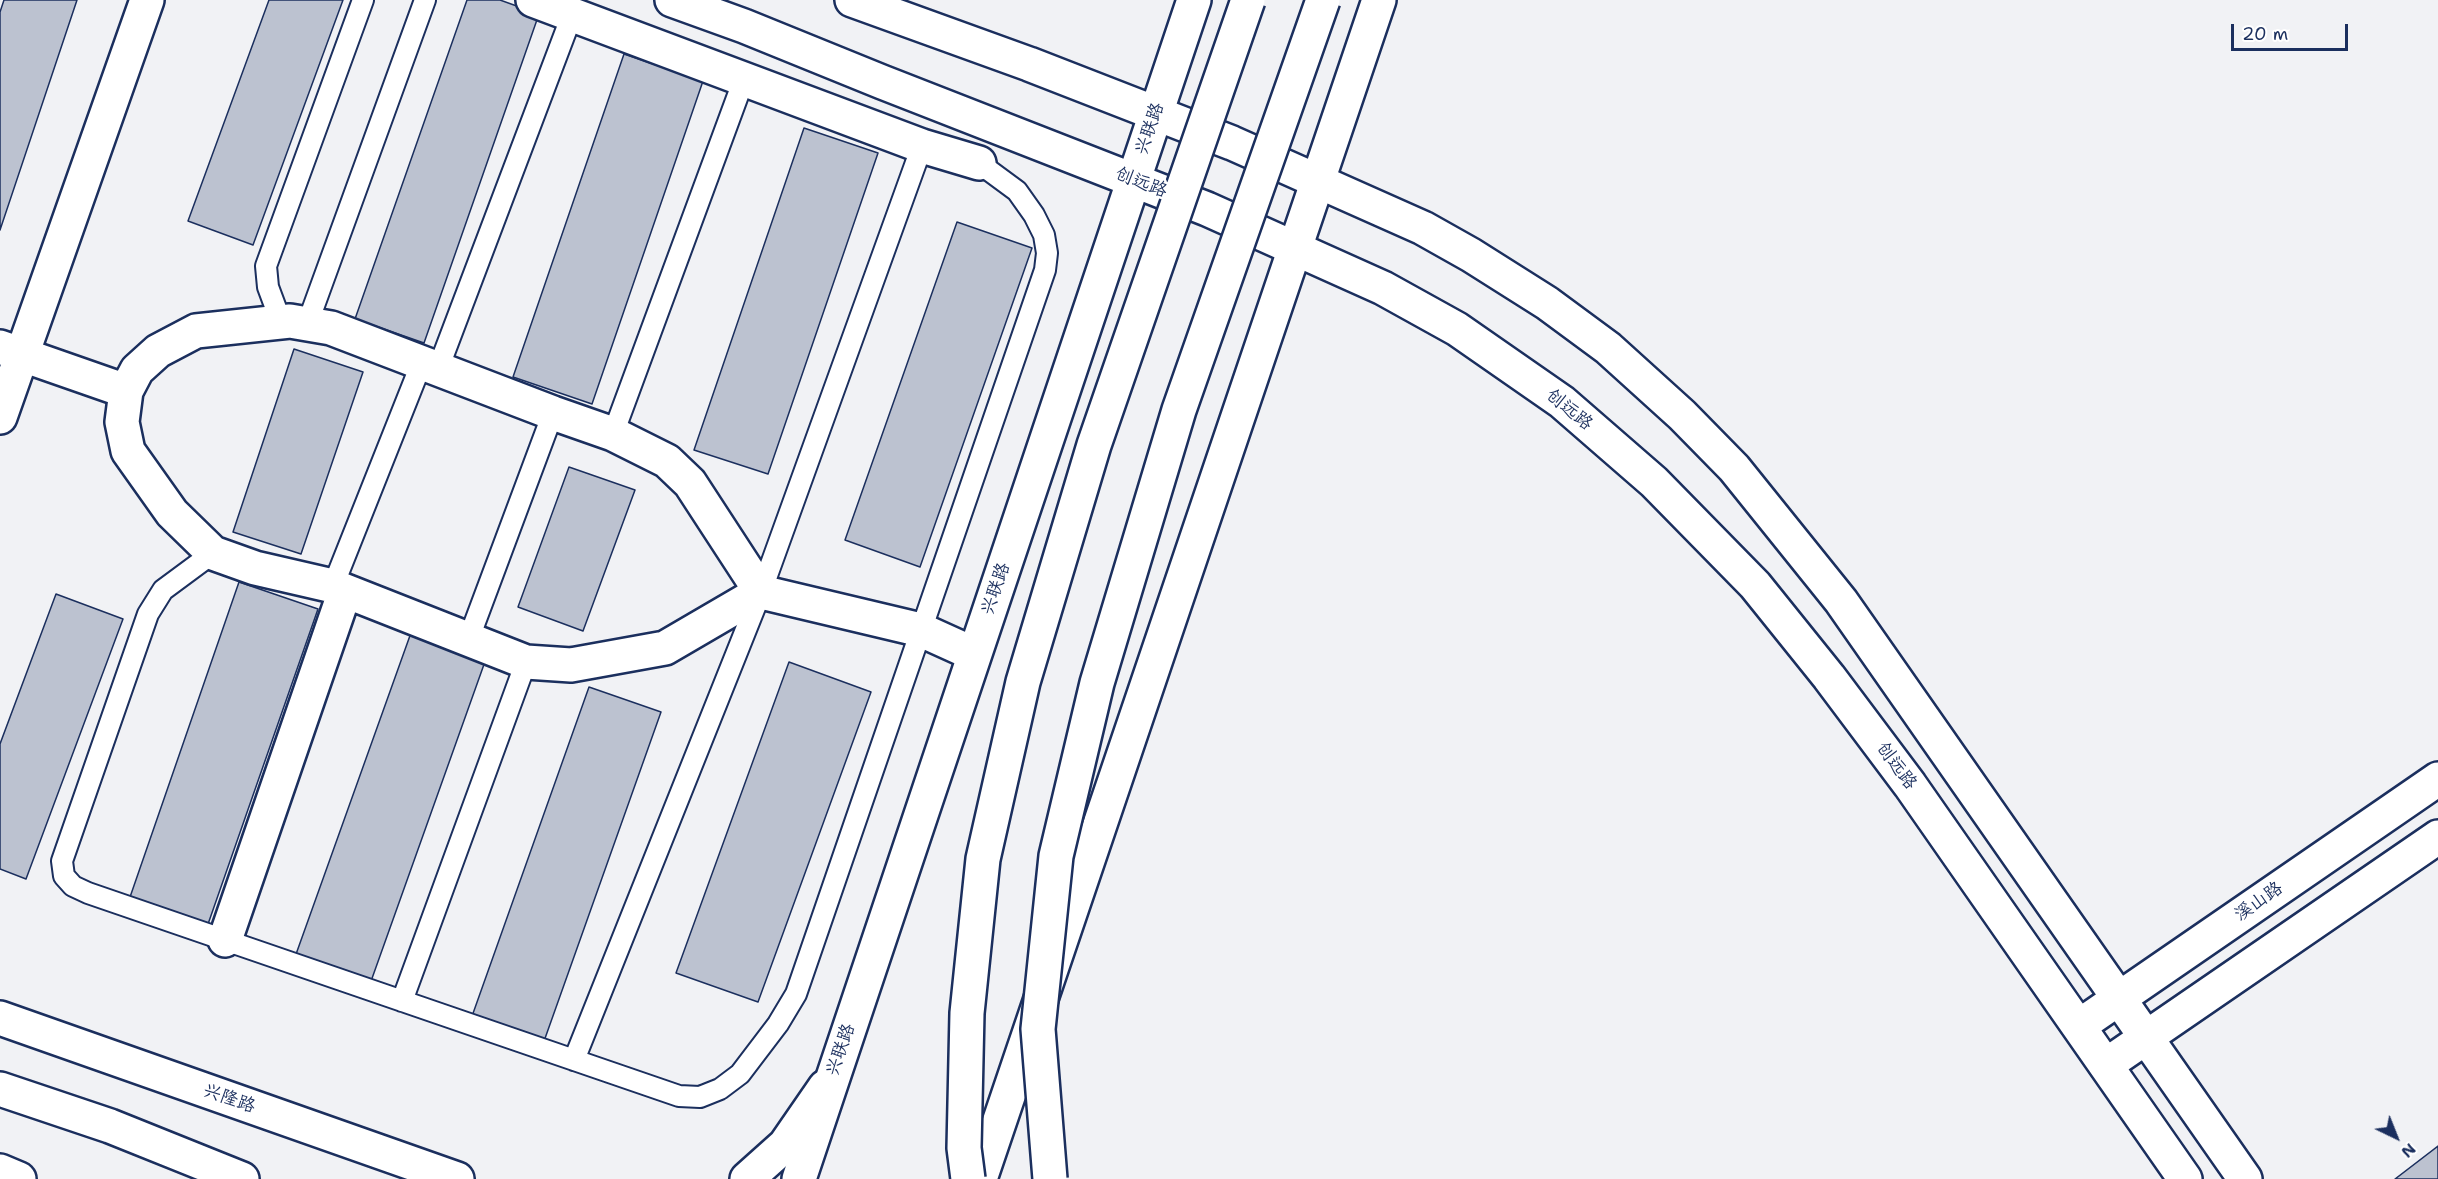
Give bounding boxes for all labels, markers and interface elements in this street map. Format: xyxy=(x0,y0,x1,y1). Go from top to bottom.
scale bar xyxy=(2234,12,2351,50)
text: 20 m xyxy=(2242,22,2288,46)
street label: 兴联路 xyxy=(1131,100,1169,158)
street label: 创远路 xyxy=(1112,163,1170,203)
street label: 创远路 xyxy=(1541,385,1597,435)
street label: 兴联路 xyxy=(977,560,1015,618)
street label: 创远路 xyxy=(1871,738,1921,794)
street label: 溪山路 xyxy=(2231,878,2287,926)
street label: 兴联路 xyxy=(822,1021,860,1079)
street label: 兴隆路 xyxy=(200,1080,258,1118)
north arrow xyxy=(2366,1107,2426,1167)
text: N xyxy=(2397,1139,2420,1163)

